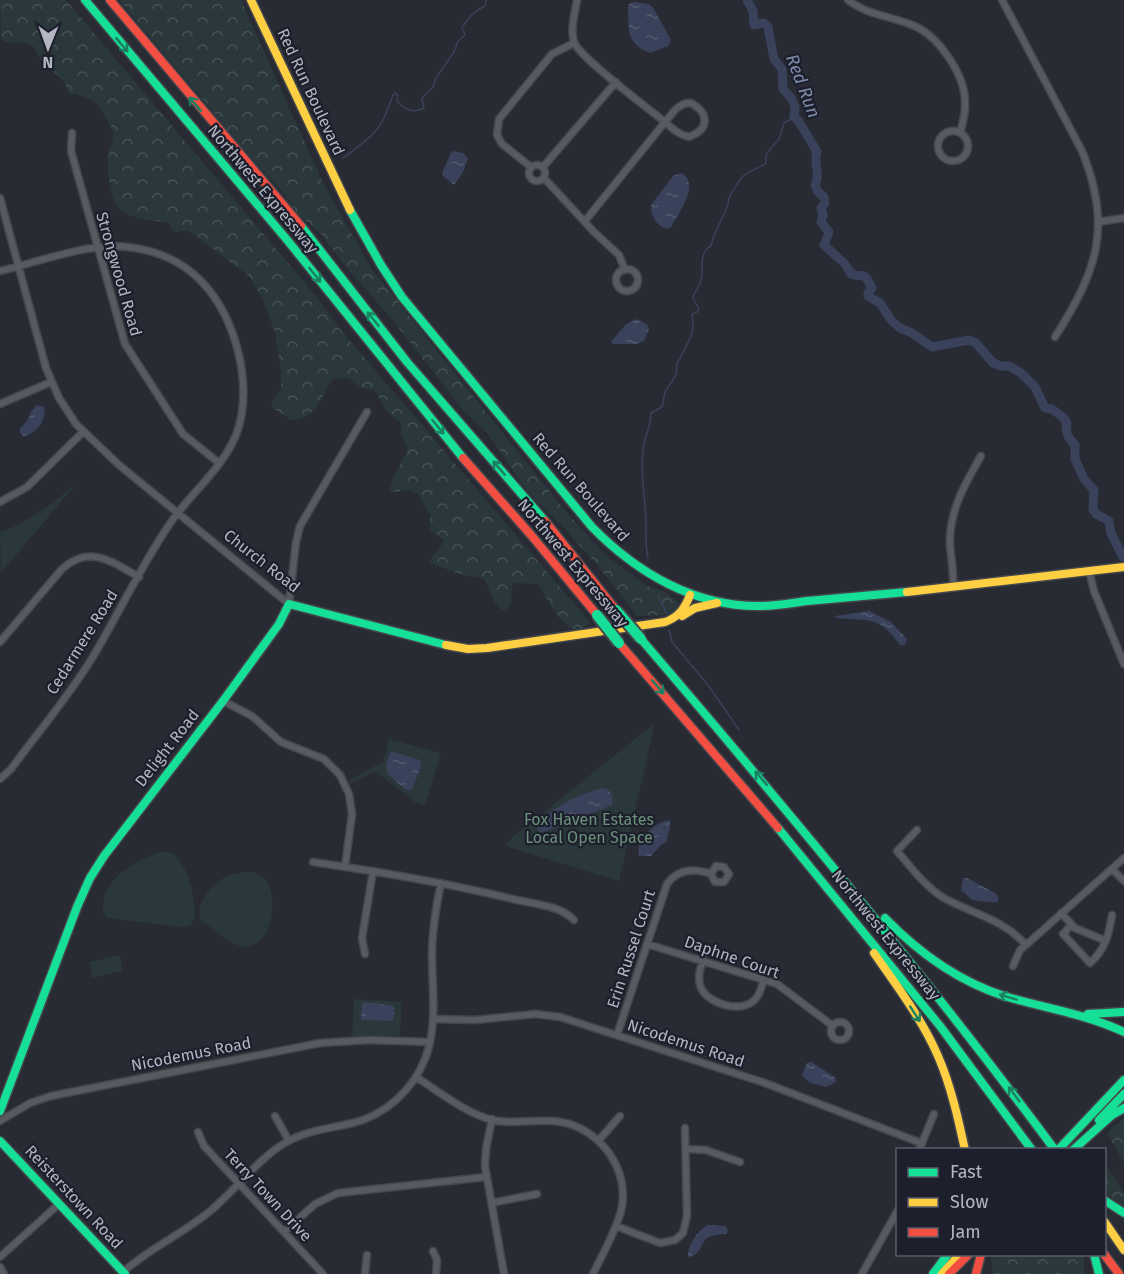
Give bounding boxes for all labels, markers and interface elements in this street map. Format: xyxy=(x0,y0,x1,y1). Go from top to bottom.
north arrow xyxy=(18,18,78,78)
street label: Red Run Boulevard xyxy=(273,26,349,158)
one-way arrow xyxy=(116,37,129,53)
water label: Red Run xyxy=(781,51,825,121)
text: N xyxy=(42,53,53,72)
one-way arrow xyxy=(189,96,202,112)
street label: Northwest Expressway xyxy=(204,121,322,257)
street label: Strongwood Road xyxy=(92,210,146,338)
one-way arrow xyxy=(308,267,321,283)
one-way arrow xyxy=(367,311,380,327)
one-way arrow xyxy=(431,419,444,435)
street label: Red Run Boulevard xyxy=(529,429,633,545)
one-way arrow xyxy=(492,460,505,476)
street label: Northwest Expressway xyxy=(514,495,632,631)
street label: Church Road xyxy=(220,525,304,597)
street label: Cedarmere Road xyxy=(42,586,122,698)
one-way arrow xyxy=(651,679,665,694)
street label: Delight Road xyxy=(131,706,203,790)
one-way arrow xyxy=(754,770,767,786)
park label: Fox Haven Estates Local Open Space xyxy=(524,810,654,847)
street label: Northwest Expressway xyxy=(828,866,944,1004)
street label: Erin Russel Court xyxy=(603,887,659,1011)
street label: Daphne Court xyxy=(682,932,782,982)
one-way arrow xyxy=(999,991,1018,1002)
one-way arrow xyxy=(909,1005,921,1022)
street label: Nicodemus Road xyxy=(625,1015,747,1071)
street label: Nicodemus Road xyxy=(129,1033,253,1075)
one-way arrow xyxy=(1008,1087,1020,1103)
street label: Reisterstown Road xyxy=(21,1141,127,1253)
street label: Terry Town Drive xyxy=(220,1145,316,1245)
legend xyxy=(896,1148,1106,1256)
text: Fast xyxy=(950,1161,983,1183)
text: Slow xyxy=(950,1191,989,1213)
text: Jam xyxy=(950,1221,981,1243)

